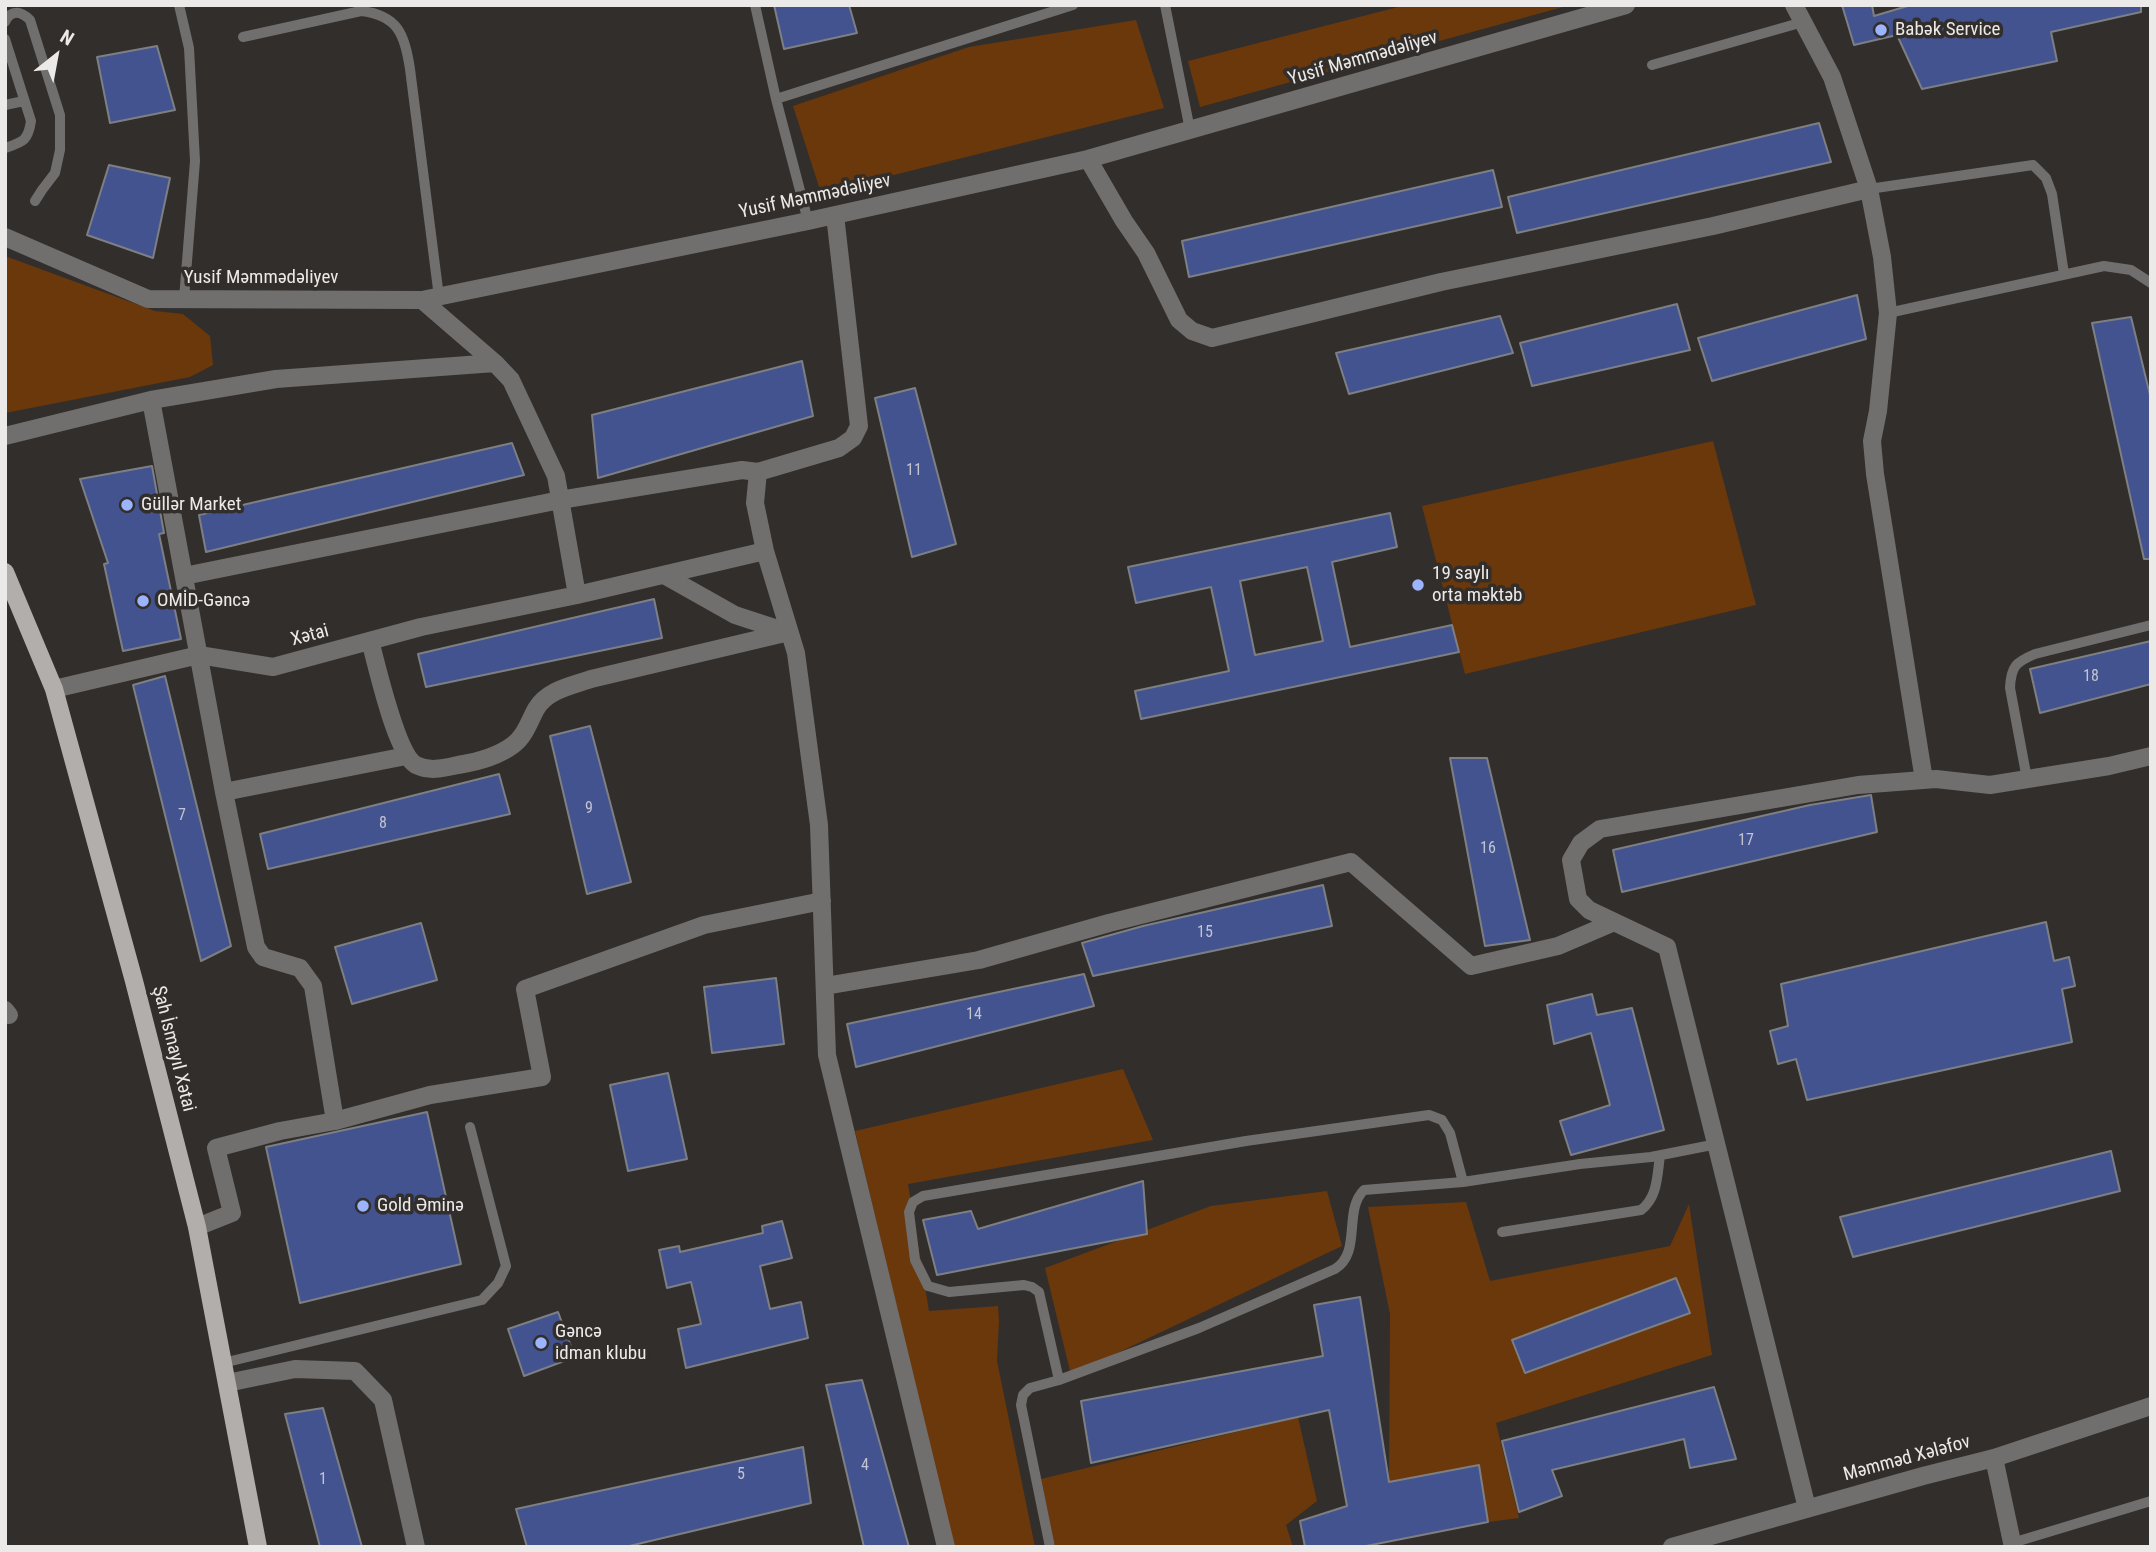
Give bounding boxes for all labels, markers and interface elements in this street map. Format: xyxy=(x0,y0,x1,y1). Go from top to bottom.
place label: Babək Service xyxy=(1895,19,2001,41)
north arrow xyxy=(21,21,91,91)
marker: Babək Service xyxy=(1873,22,1889,38)
text: N xyxy=(56,25,78,50)
street label: Yusif Məmmədəliyev xyxy=(1286,27,1440,91)
street label: Yusif Məmmədəliyev xyxy=(737,170,893,224)
street label: Yusif Məmmədəliyev xyxy=(184,267,338,289)
house number: 11 xyxy=(906,461,922,481)
place label: Güllər Market xyxy=(141,494,241,516)
marker: Güllər Market xyxy=(119,497,135,513)
place label: 19 saylı orta məktəb xyxy=(1432,563,1522,607)
marker: 19 saylı orta məktəb xyxy=(1410,577,1426,593)
place label: OMİD-Gəncə xyxy=(157,590,250,612)
marker: OMİD-Gəncə xyxy=(135,593,151,609)
street label: Xətai xyxy=(288,620,332,652)
house number: 18 xyxy=(2083,667,2099,687)
house number: 9 xyxy=(585,799,593,819)
house number: 7 xyxy=(178,806,186,826)
house number: 8 xyxy=(379,814,387,834)
house number: 17 xyxy=(1738,831,1754,851)
house number: 16 xyxy=(1480,839,1496,859)
house number: 15 xyxy=(1197,923,1213,943)
street label: Şah İsmayıl Xətai xyxy=(146,984,200,1114)
house number: 14 xyxy=(966,1005,982,1025)
place label: Gold Əminə xyxy=(377,1195,464,1217)
marker: Gold Əminə xyxy=(355,1198,371,1214)
place label: Gəncə idman klubu xyxy=(555,1321,646,1365)
marker: Gəncə idman klubu xyxy=(533,1335,549,1351)
street label: Məmməd Xələfov xyxy=(1841,1431,1973,1487)
house number: 4 xyxy=(861,1456,869,1476)
house number: 5 xyxy=(737,1465,745,1485)
house number: 1 xyxy=(319,1470,327,1490)

